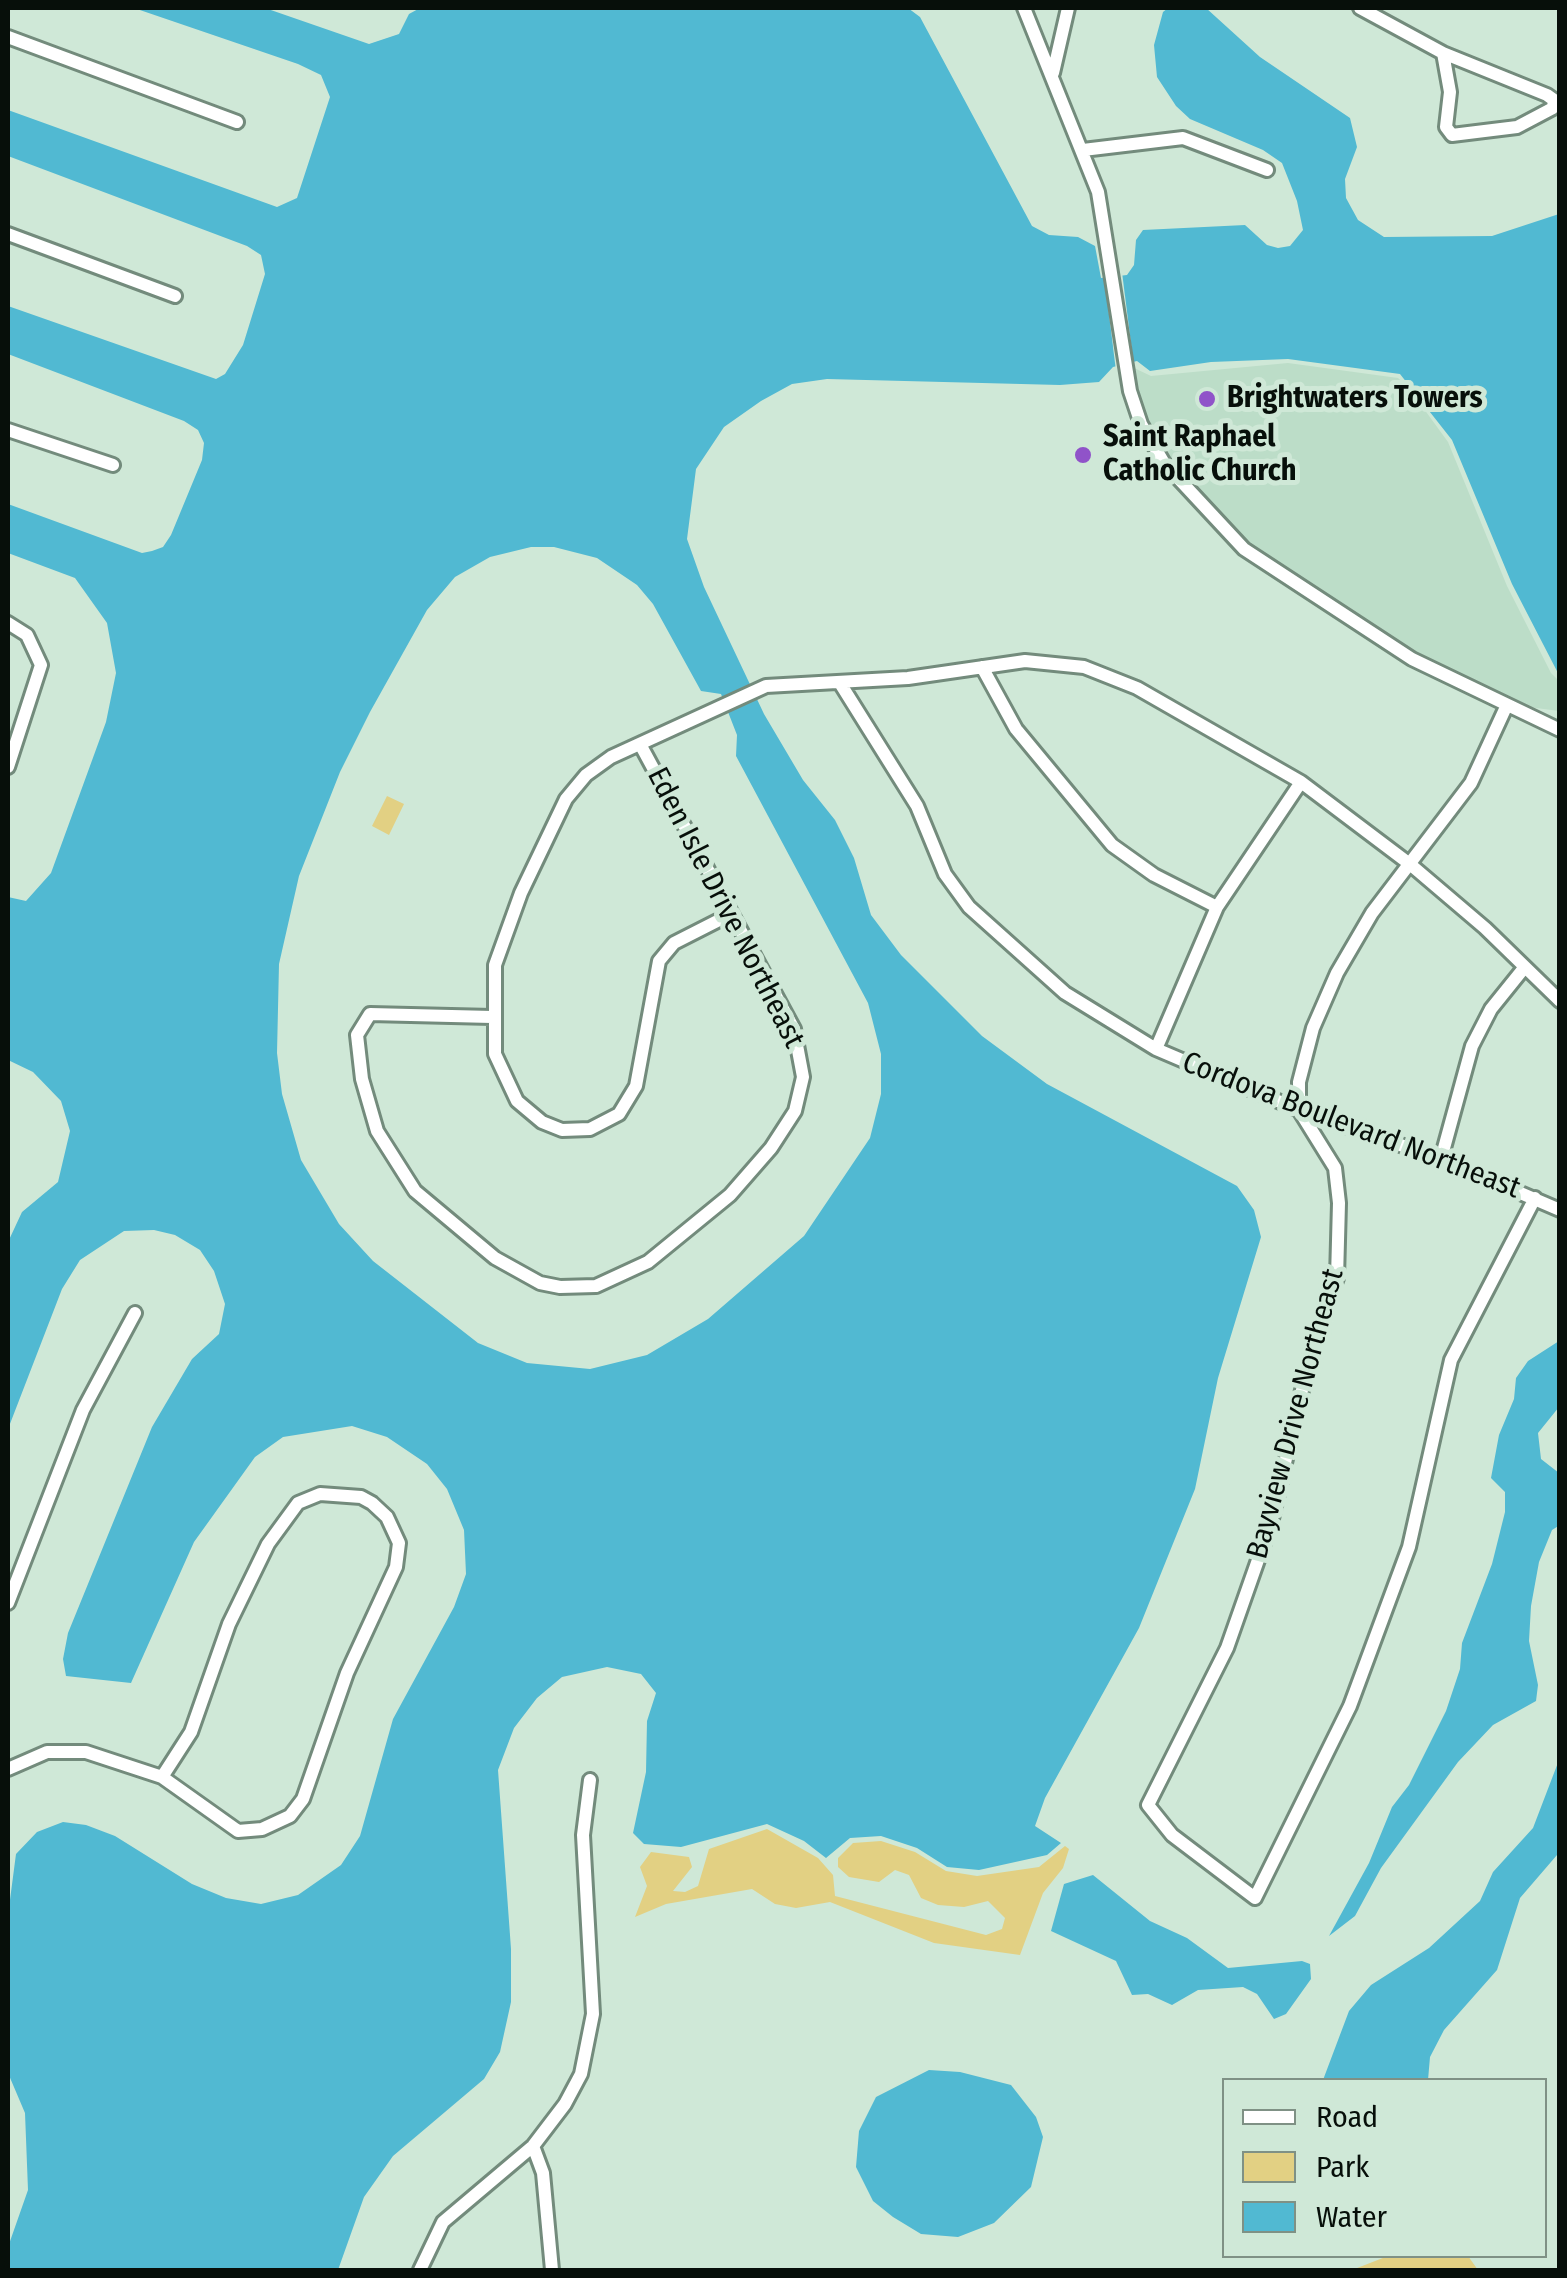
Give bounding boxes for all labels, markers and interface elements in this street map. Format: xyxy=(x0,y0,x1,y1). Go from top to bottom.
place label: Brightwaters Towers xyxy=(1227,381,1483,417)
marker: Brightwaters Towers xyxy=(1196,388,1218,410)
place label: Saint Raphael Catholic Church xyxy=(1103,420,1297,490)
marker: Saint Raphael Catholic Church xyxy=(1072,444,1094,466)
street label: Eden Isle Drive Northeast xyxy=(639,762,811,1054)
street label: Cordova Boulevard Northeast xyxy=(1177,1045,1525,1207)
street label: Bayview Drive Northeast xyxy=(1240,1265,1352,1563)
legend xyxy=(1222,2078,1547,2258)
text: Road xyxy=(1316,2099,1378,2135)
text: Park xyxy=(1316,2149,1369,2185)
text: Water xyxy=(1316,2199,1387,2235)

